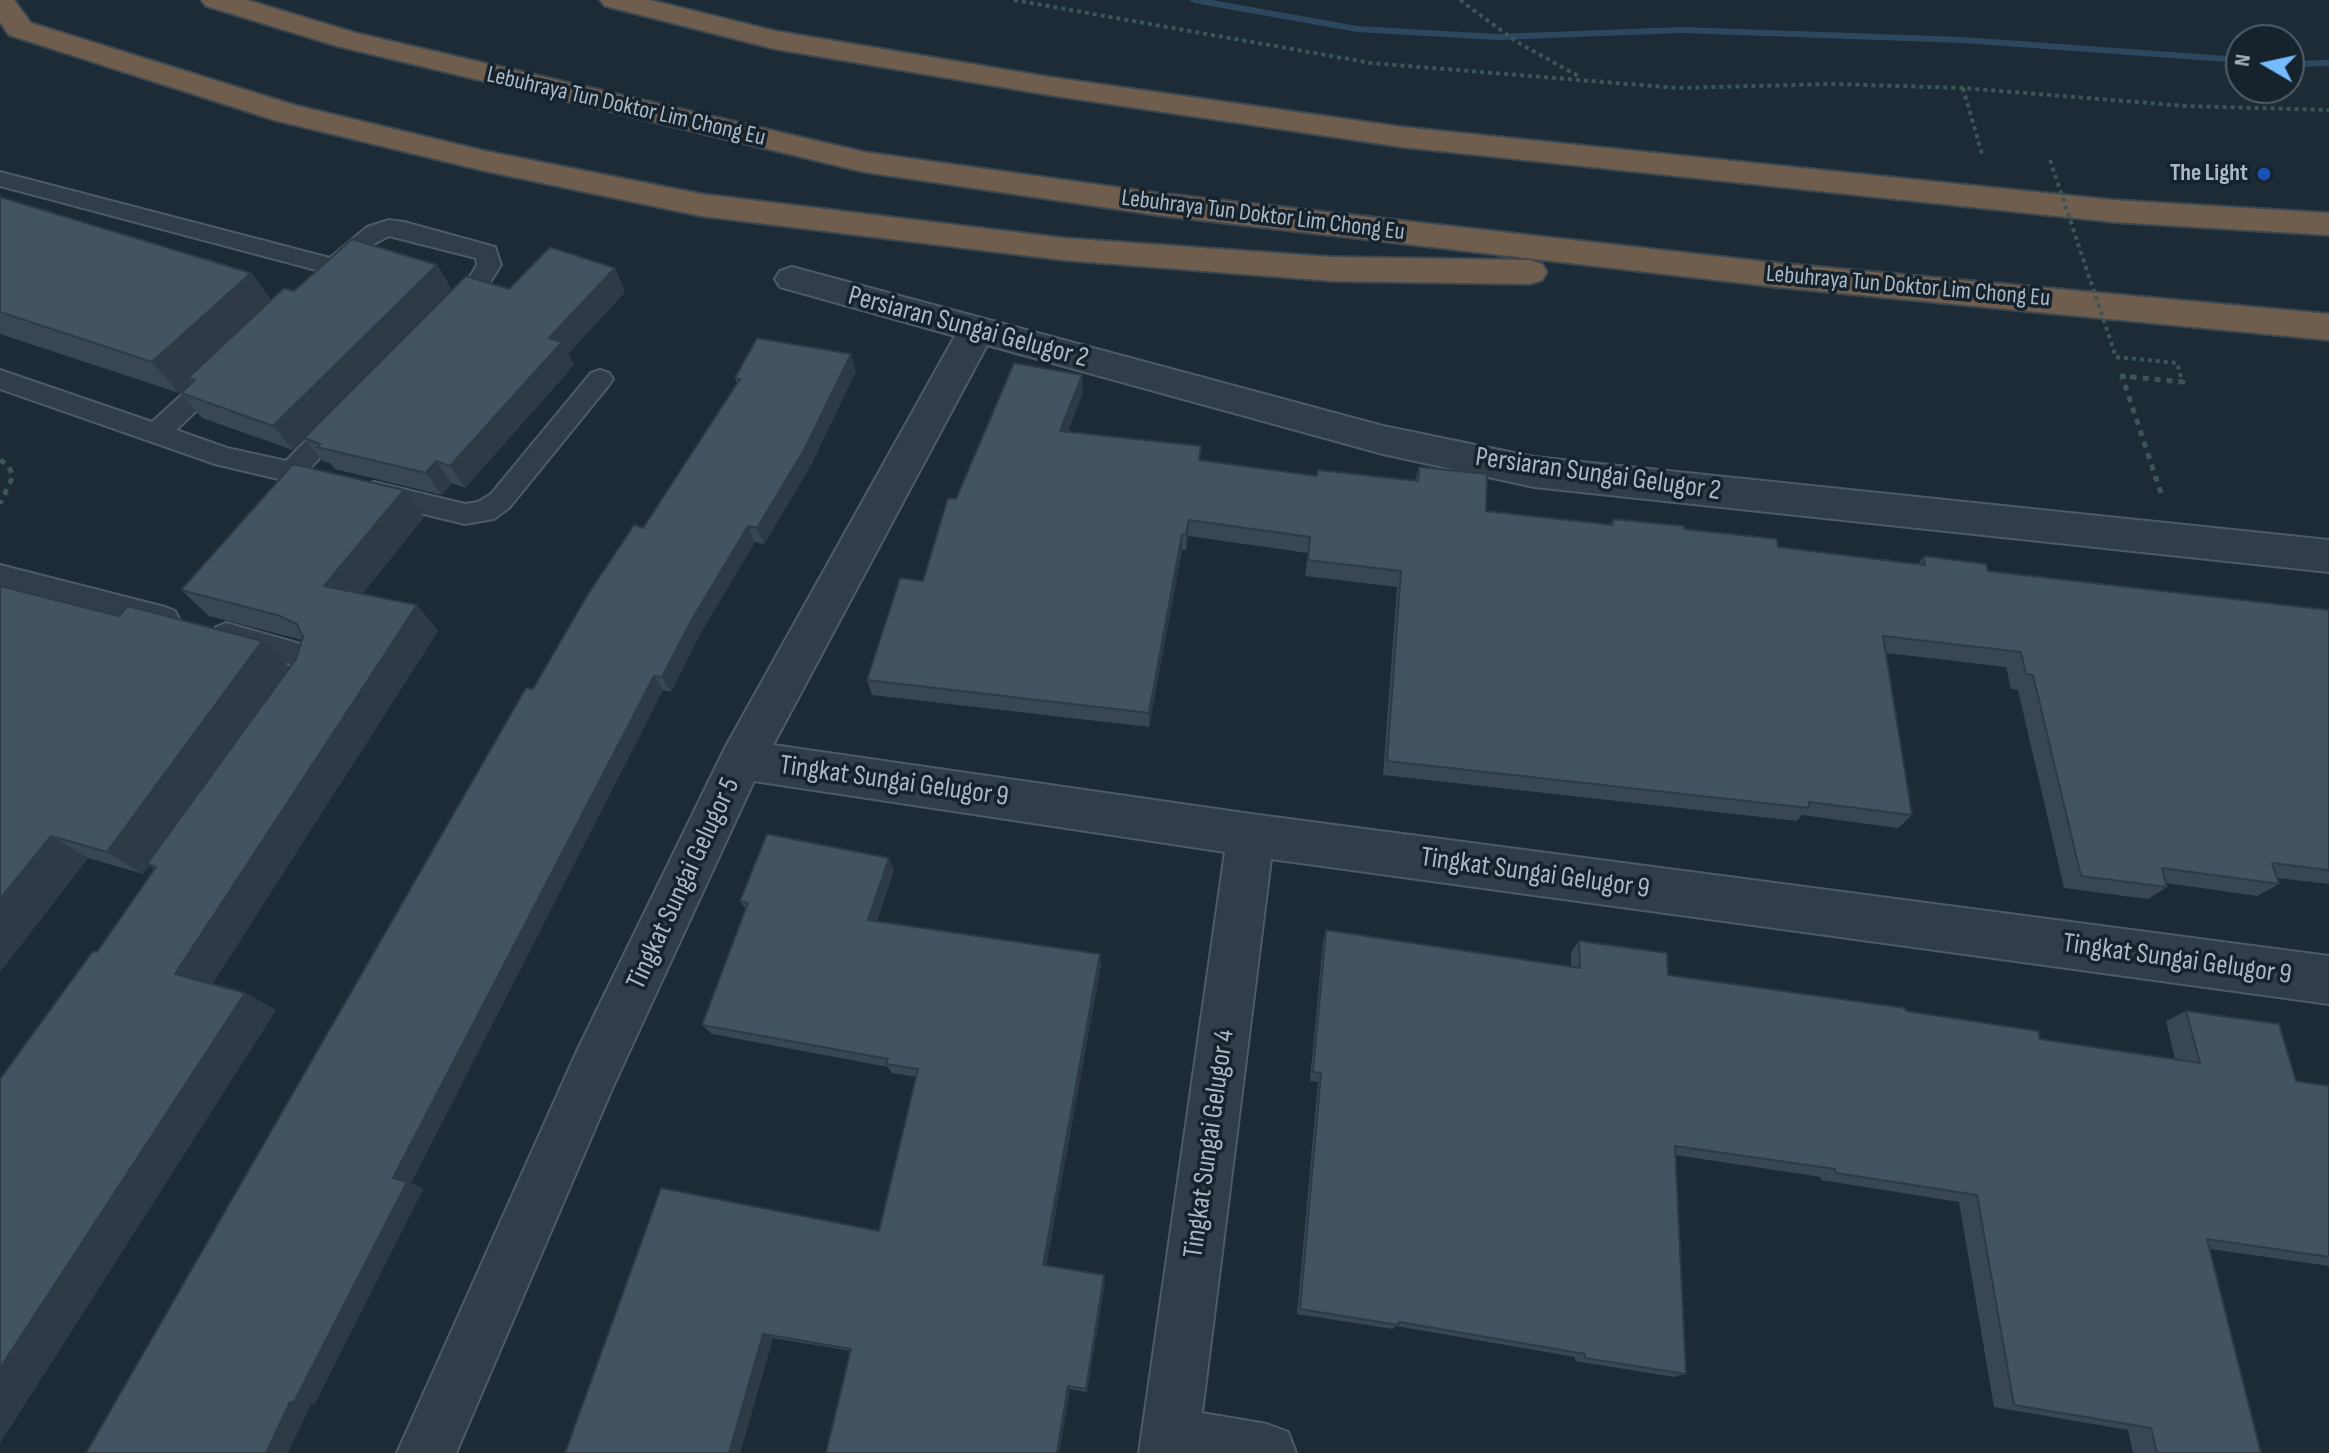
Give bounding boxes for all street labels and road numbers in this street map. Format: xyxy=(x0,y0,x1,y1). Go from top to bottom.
street label: Lebuhraya Tun Doktor Lim Chong Eu xyxy=(484,61,768,153)
street label: Lebuhraya Tun Doktor Lim Chong Eu xyxy=(1120,184,1406,248)
street label: Lebuhraya Tun Doktor Lim Chong Eu xyxy=(1765,260,2051,314)
street label: Persiaran Sungai Gelugor 2 xyxy=(844,280,1092,376)
street label: Persiaran Sungai Gelugor 2 xyxy=(1473,441,1723,509)
street label: Tingkat Sungai Gelugor 9 xyxy=(777,749,1011,815)
street label: Tingkat Sungai Gelugor 5 xyxy=(620,773,748,995)
street label: Tingkat Sungai Gelugor 9 xyxy=(1418,841,1652,907)
street label: Tingkat Sungai Gelugor 9 xyxy=(2060,927,2294,993)
street label: Tingkat Sungai Gelugor 4 xyxy=(1177,1028,1243,1260)

